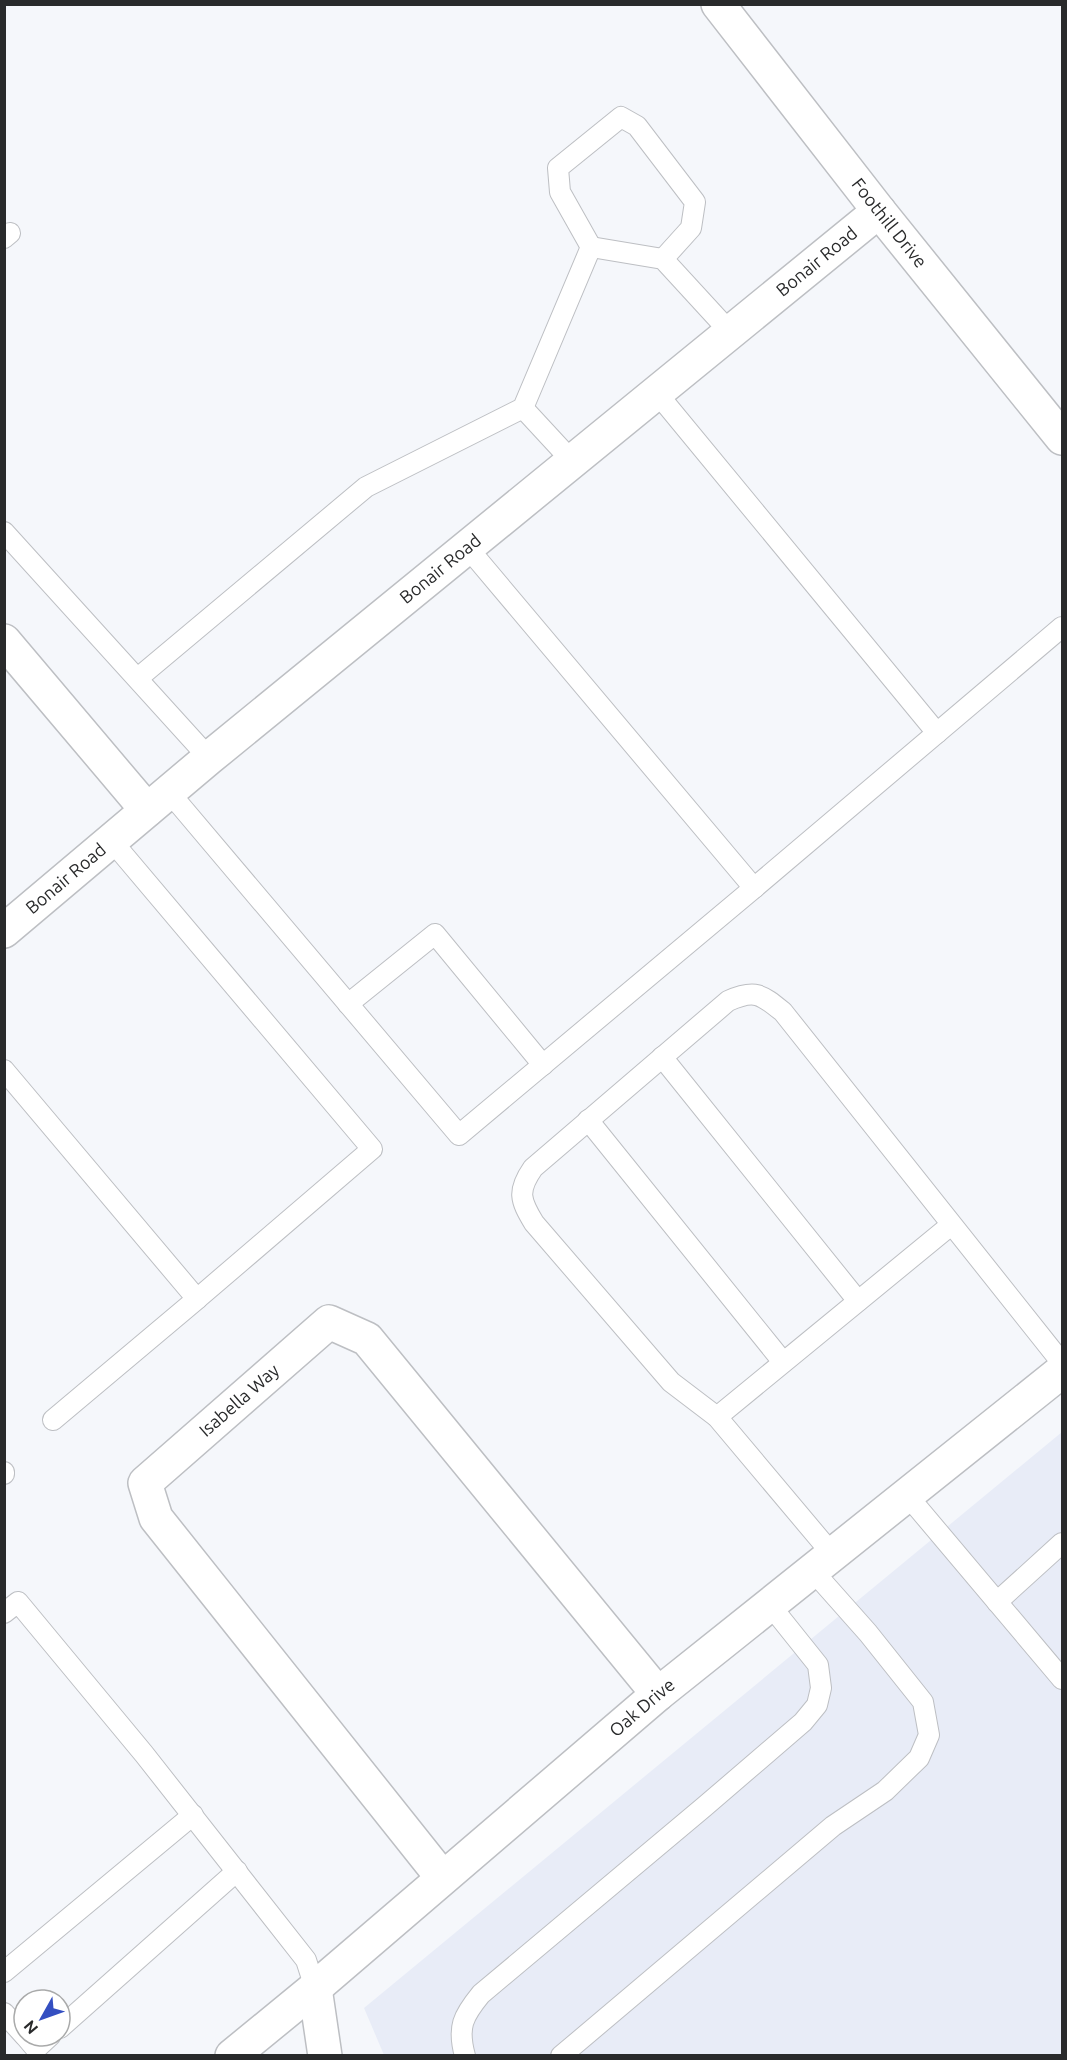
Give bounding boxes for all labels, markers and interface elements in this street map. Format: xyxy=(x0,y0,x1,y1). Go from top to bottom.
street label: Foothill Drive xyxy=(848,174,931,271)
street label: Bonair Road xyxy=(772,222,861,300)
street label: Bonair Road xyxy=(395,529,484,607)
street label: Bonair Road xyxy=(21,839,109,917)
street label: Isabella Way xyxy=(195,1359,283,1440)
street label: Oak Drive xyxy=(605,1674,678,1740)
north arrow xyxy=(12,1988,72,2048)
text: N xyxy=(20,2017,41,2038)

